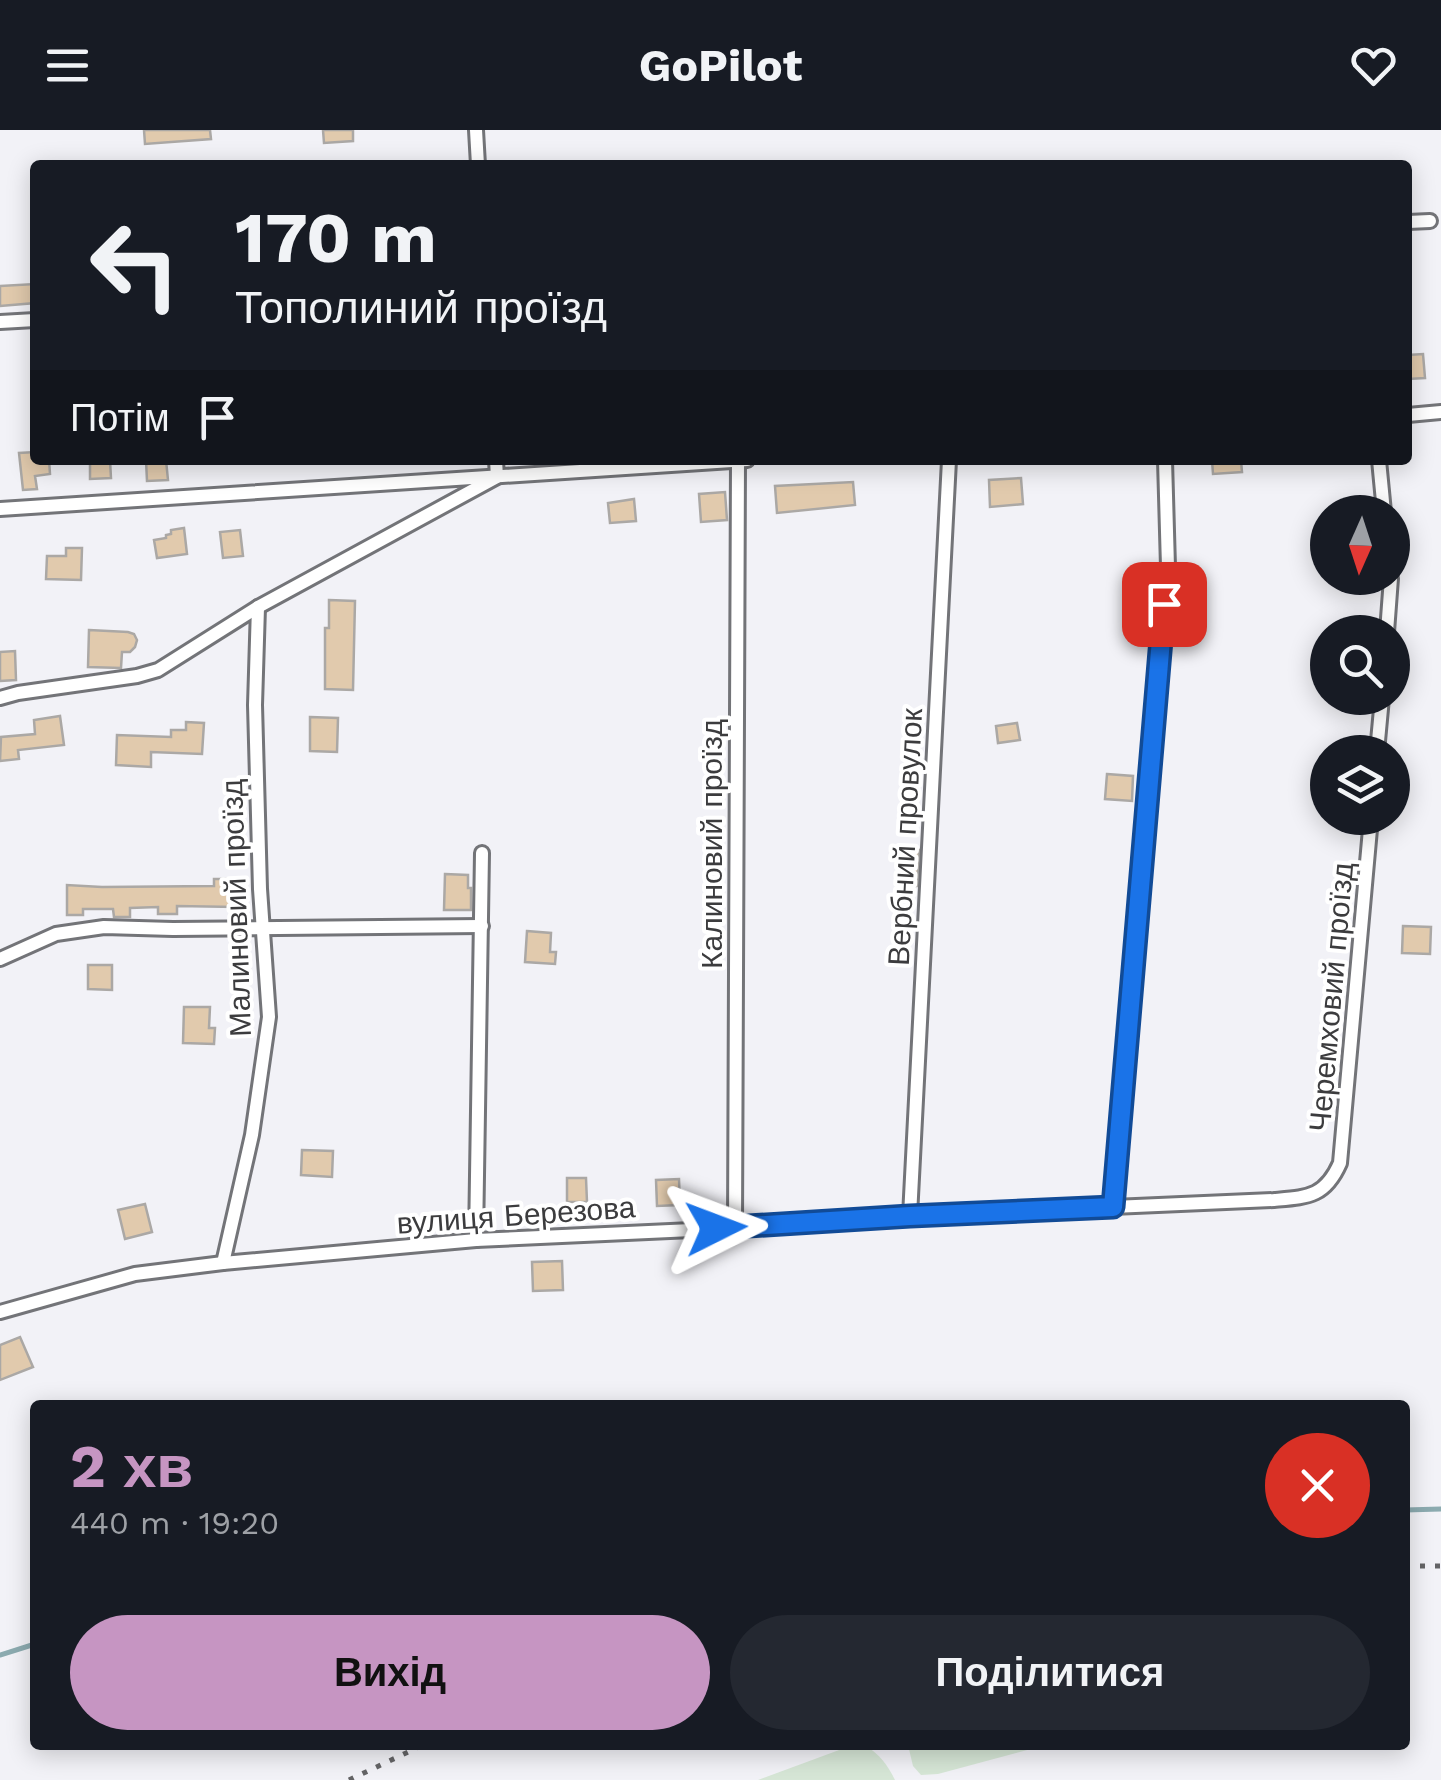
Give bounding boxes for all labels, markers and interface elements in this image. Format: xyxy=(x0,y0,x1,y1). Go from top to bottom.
icon: menu xyxy=(40,38,95,93)
icon: heart xyxy=(1346,38,1401,93)
text: GoPilot xyxy=(639,39,802,92)
text: 170 m xyxy=(235,197,437,279)
icon: left xyxy=(70,200,200,330)
text: Тополиний проїзд xyxy=(235,281,607,334)
icon: arrive xyxy=(190,390,245,445)
text: Потім xyxy=(70,396,170,440)
north arrow xyxy=(1310,495,1410,595)
map controls xyxy=(1310,495,1410,835)
pin xyxy=(1122,562,1207,647)
icon: arrive xyxy=(1137,577,1192,632)
button: search xyxy=(1310,615,1410,715)
street label: Вербний провулок xyxy=(881,707,929,967)
street label: Калиновий проїзд xyxy=(694,719,729,969)
button: layers xyxy=(1310,735,1410,835)
street label: Малиновий проїзд xyxy=(214,779,258,1037)
street label: Черемховий проїзд xyxy=(1302,861,1360,1133)
position arrow xyxy=(664,1176,768,1280)
street label: вулиця Березова xyxy=(396,1189,637,1241)
text: 2 хв xyxy=(70,1431,193,1502)
button: close xyxy=(1265,1433,1370,1538)
text: 440 m · 19:20 xyxy=(70,1504,279,1542)
button: Вихід xyxy=(70,1615,710,1730)
button: Поділитися xyxy=(730,1615,1370,1730)

